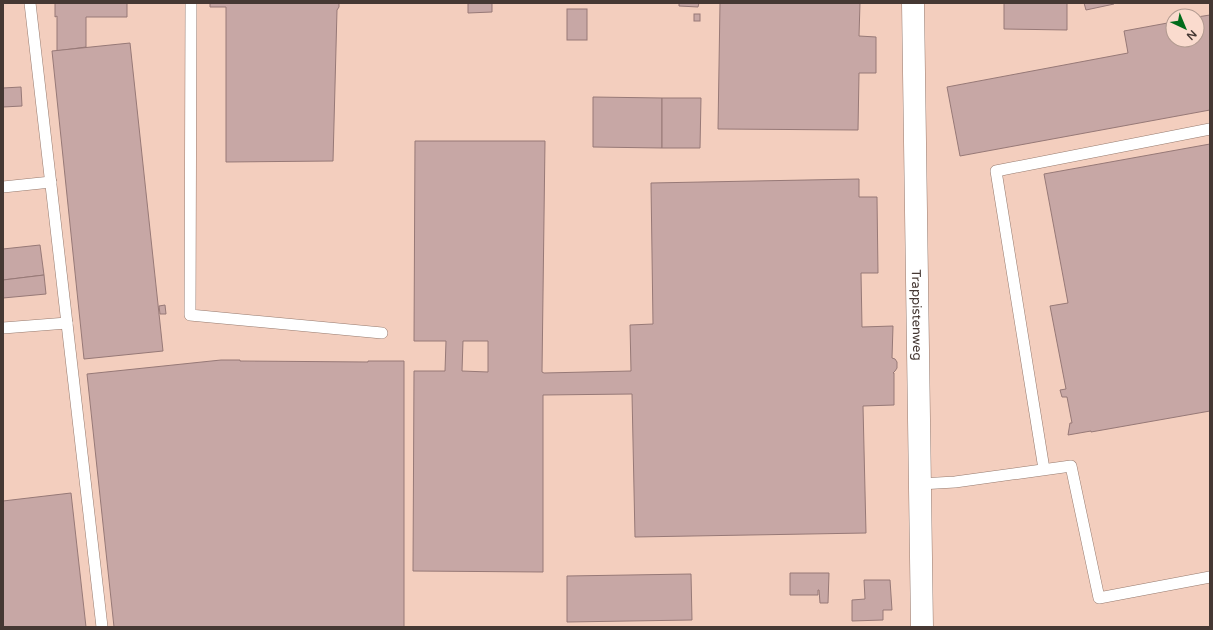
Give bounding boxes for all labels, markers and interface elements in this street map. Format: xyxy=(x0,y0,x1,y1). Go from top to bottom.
north arrow xyxy=(1165,8,1205,48)
text: N xyxy=(1184,27,1199,43)
street label: Trappistenweg xyxy=(908,269,925,361)

